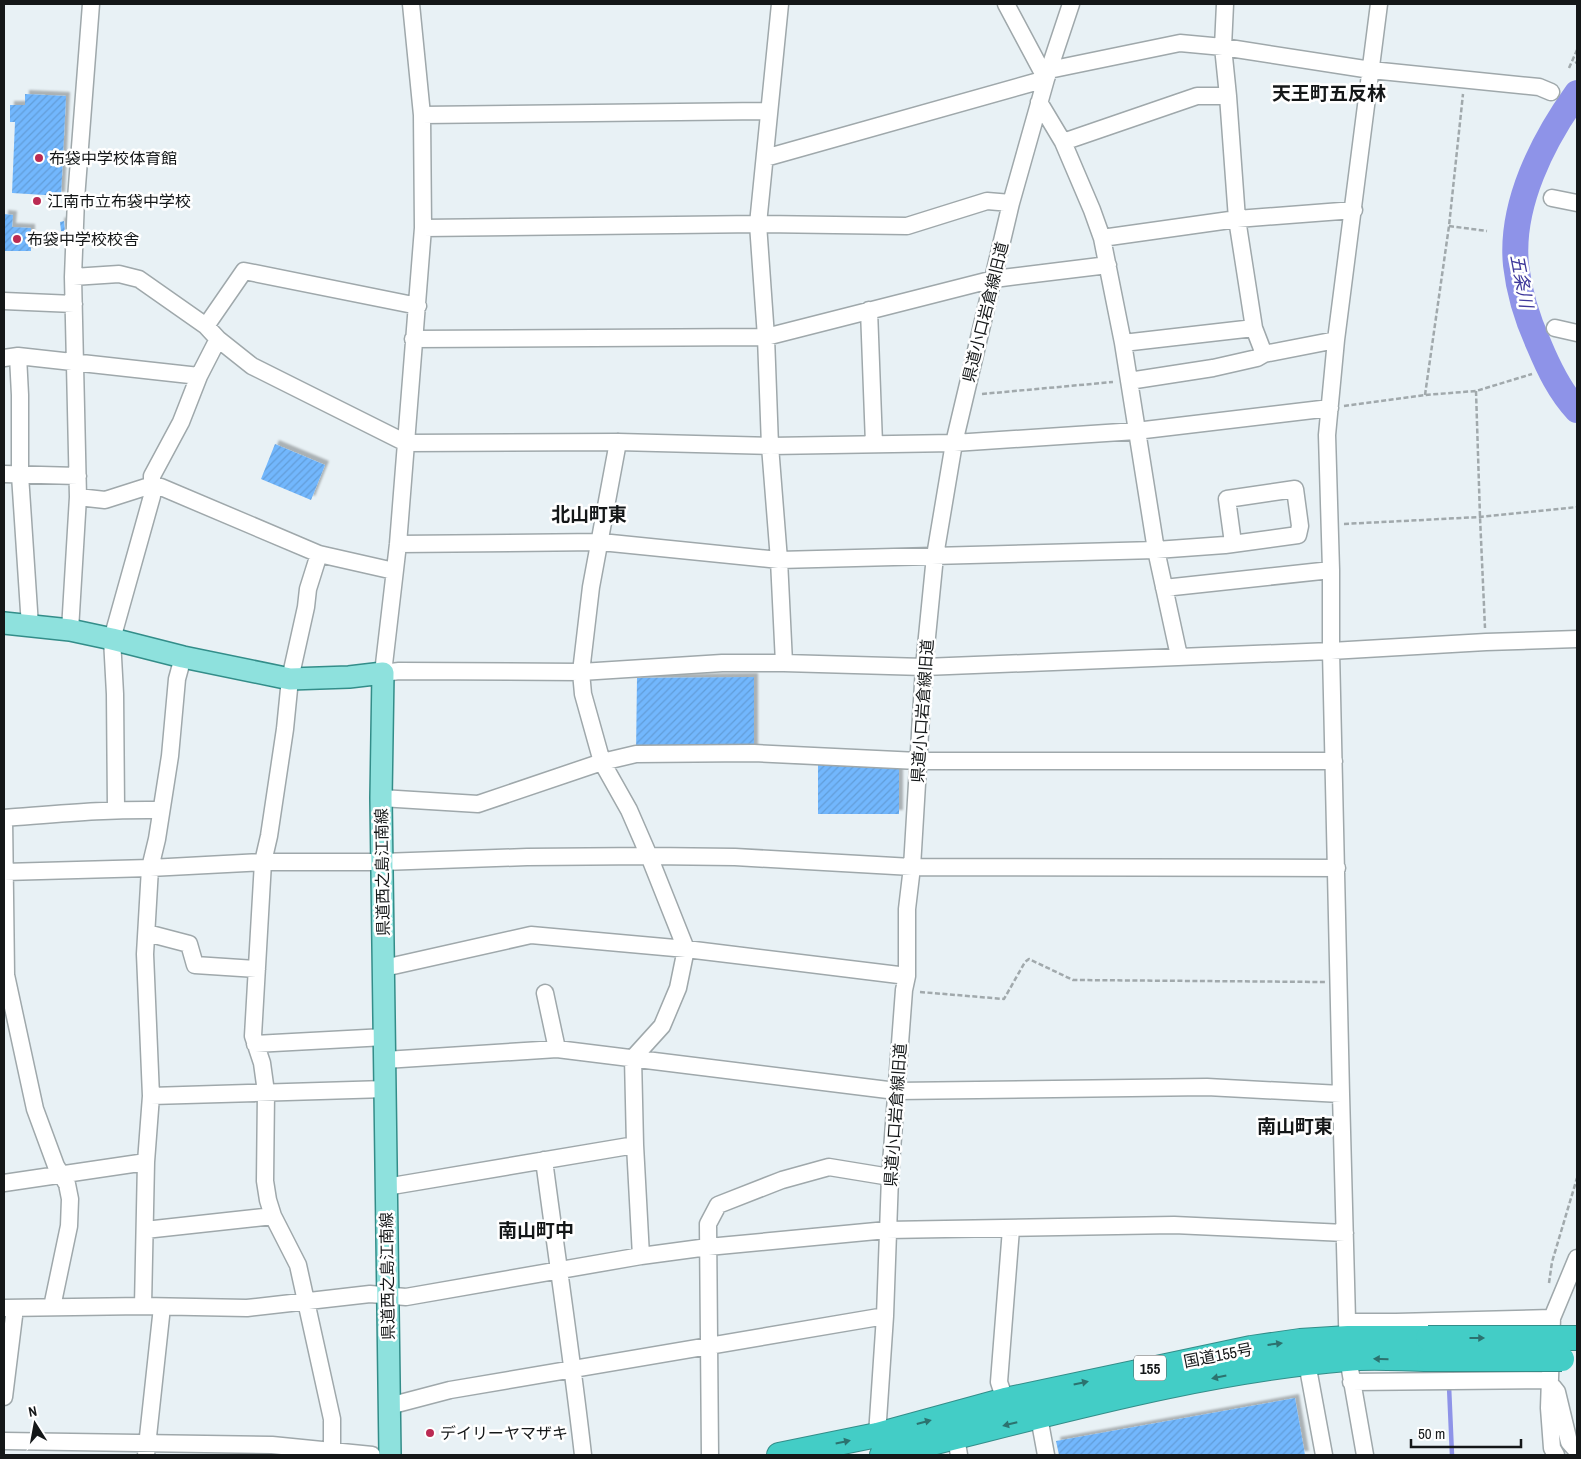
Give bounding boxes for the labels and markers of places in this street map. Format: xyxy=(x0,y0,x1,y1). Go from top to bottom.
place label: 布袋中学校体育館 xyxy=(49,147,177,169)
marker: 布袋中学校体育館 xyxy=(33,152,45,164)
place label: 江南市立布袋中学校 xyxy=(47,190,191,212)
marker: 江南市立布袋中学校 xyxy=(31,195,43,207)
place label: 布袋中学校校舎 xyxy=(27,228,139,250)
marker: 布袋中学校校舎 xyxy=(11,233,23,245)
place label: デイリーヤマザキ xyxy=(440,1422,568,1444)
marker: デイリーヤマザキ xyxy=(424,1427,436,1439)

